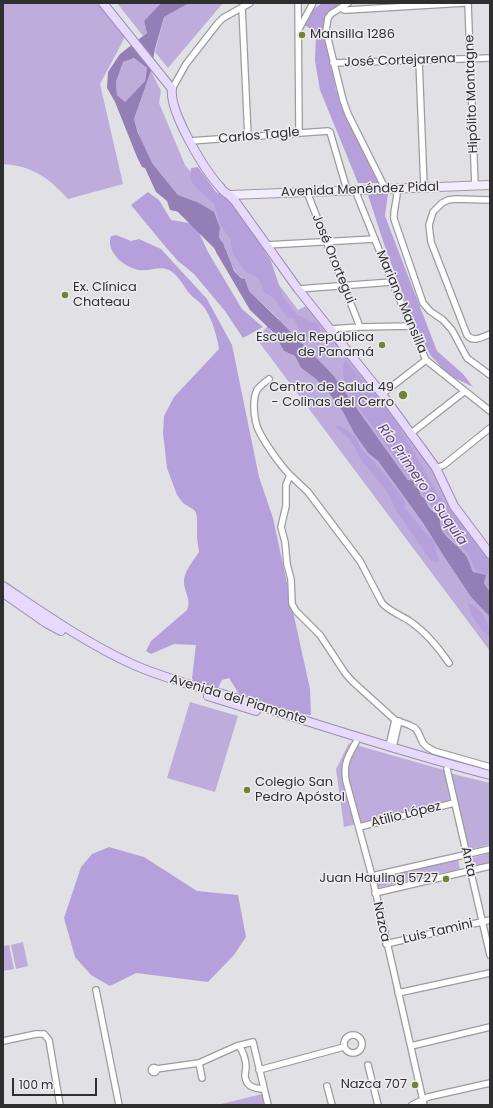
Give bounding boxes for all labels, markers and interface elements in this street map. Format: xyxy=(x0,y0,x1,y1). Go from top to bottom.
place label: Mansilla 1286 xyxy=(310,27,395,43)
marker: Mansilla 1286 xyxy=(297,30,307,40)
street label: Hipólito Montagne xyxy=(462,34,482,154)
street label: José Cortejarena xyxy=(344,51,456,71)
street label: Carlos Tagle xyxy=(218,125,300,147)
street label: Avenida Menéndez Pidal xyxy=(281,179,439,201)
street label: José Orortegui xyxy=(308,212,358,306)
street label: Mariano Mansilla xyxy=(372,248,430,356)
place label: Ex. Clínica Chateau xyxy=(73,280,137,311)
marker: Ex. Clínica Chateau xyxy=(60,290,70,300)
place label: Escuela República de Panamá xyxy=(256,330,374,361)
marker: Escuela República de Panamá xyxy=(377,340,387,350)
place label: Centro de Salud 49 - Colinas del Cerro xyxy=(269,380,394,411)
marker: Centro de Salud 49 - Colinas del Cerro xyxy=(397,389,409,401)
water label: Río Primero o Suquía xyxy=(374,421,470,549)
street label: Avenida del Piamonte xyxy=(168,672,308,728)
place label: Colegio San Pedro Apóstol xyxy=(255,775,345,806)
marker: Colegio San Pedro Apóstol xyxy=(242,785,252,795)
street label: Atilio López xyxy=(369,799,443,831)
street label: Anta xyxy=(457,845,479,879)
place label: Juan Hauling 5727 xyxy=(319,871,438,887)
marker: Juan Hauling 5727 xyxy=(441,874,451,884)
street label: Nazca xyxy=(369,901,393,943)
street label: Luis Tamini xyxy=(402,916,474,948)
scale bar xyxy=(14,1070,99,1096)
text: 100 m xyxy=(19,1076,53,1093)
place label: Nazca 707 xyxy=(341,1077,407,1093)
marker: Nazca 707 xyxy=(410,1080,420,1090)

